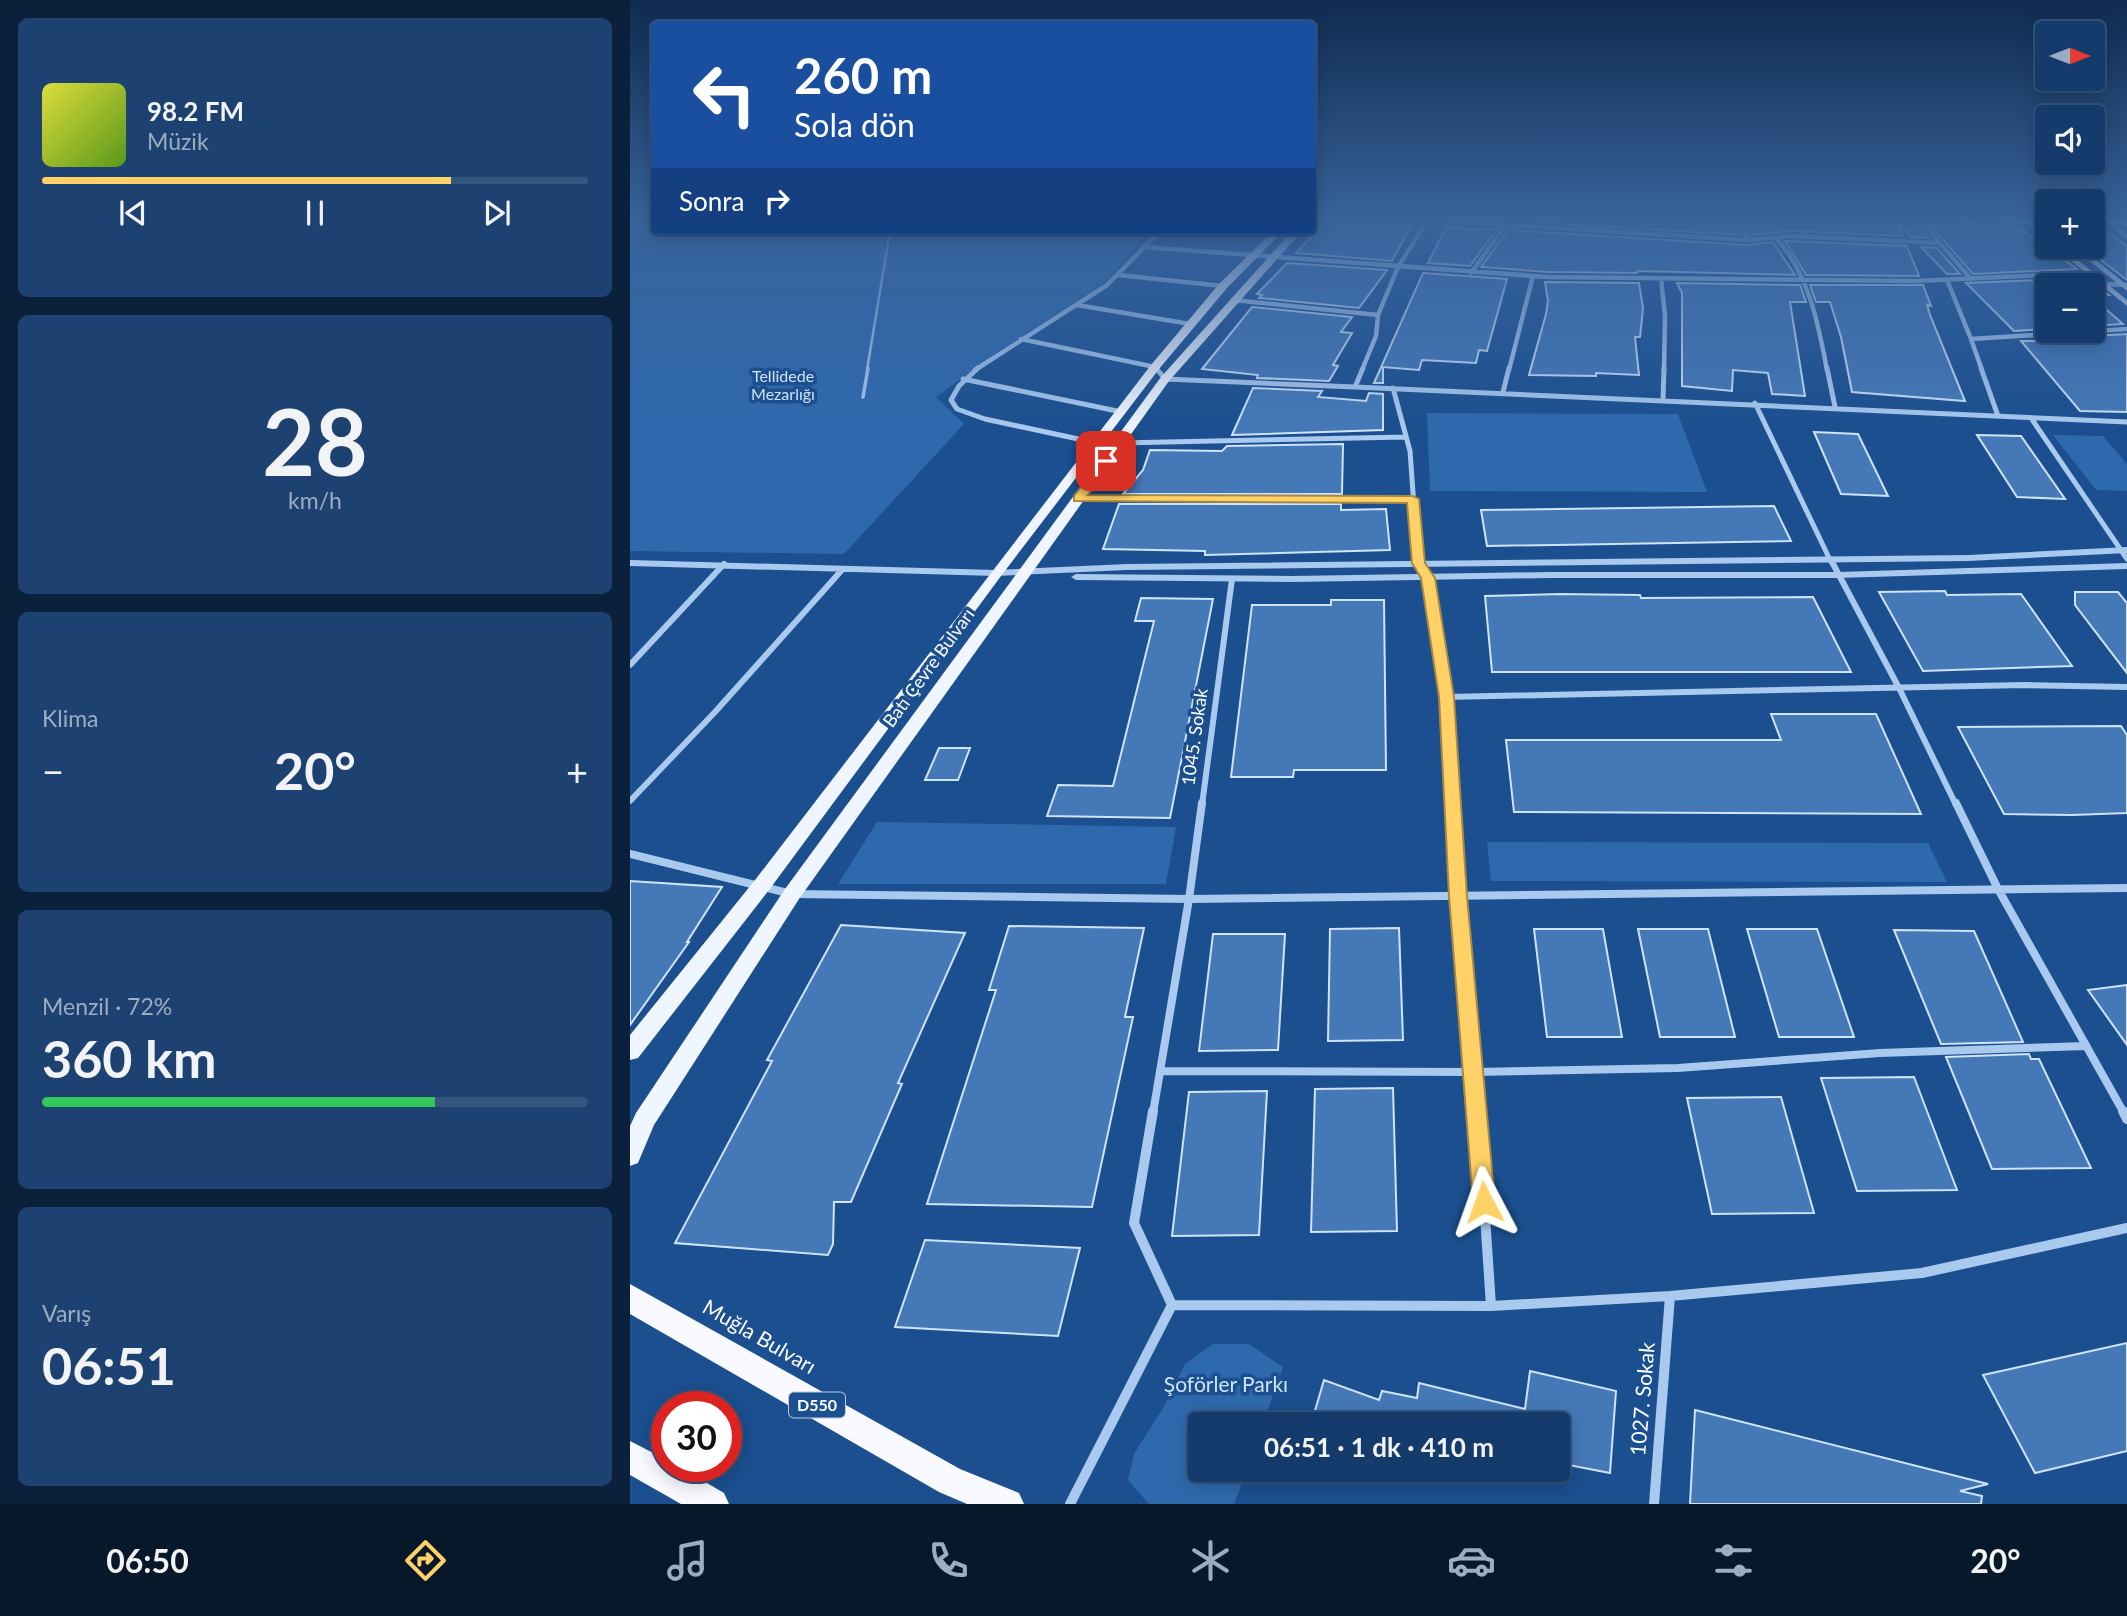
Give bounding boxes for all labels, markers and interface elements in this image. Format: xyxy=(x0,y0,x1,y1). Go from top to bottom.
north arrow xyxy=(2035,21,2105,91)
map controls xyxy=(2035,21,2105,343)
text: 260 m xyxy=(794,46,932,104)
icon: left xyxy=(679,49,770,140)
text: 98.2 FM xyxy=(147,95,244,127)
text: Sola dön xyxy=(794,105,915,144)
button: sound xyxy=(2035,105,2105,175)
text: Müzik xyxy=(147,127,209,155)
icon: right xyxy=(758,182,796,220)
text: Sonra xyxy=(679,185,744,217)
button: + xyxy=(2035,189,2105,259)
icon: previous xyxy=(114,194,152,232)
icon: pause xyxy=(296,194,334,232)
icon: next xyxy=(478,194,516,232)
button: − xyxy=(2035,273,2105,343)
park label: Tellidede Mezarlığı xyxy=(751,366,815,403)
text: 28 xyxy=(262,386,368,495)
pin xyxy=(1076,431,1136,491)
icon: arrive xyxy=(1087,442,1125,480)
text: km/h xyxy=(288,486,342,514)
street label: Batı Çevre Bulvarı xyxy=(878,604,979,731)
street label: 1045. Sokak xyxy=(1176,686,1212,787)
text: Klima xyxy=(42,704,99,732)
text: 20° xyxy=(274,739,356,801)
text: − xyxy=(42,748,64,794)
text: + xyxy=(566,748,588,794)
text: Menzil · 72% xyxy=(42,992,172,1020)
text: 360 km xyxy=(42,1027,216,1089)
position arrow xyxy=(1447,1165,1521,1239)
street label: Muğla Bulvarı xyxy=(699,1293,821,1378)
text: Varış xyxy=(42,1299,91,1327)
text: 06:51 xyxy=(42,1334,176,1396)
street label: 1027. Sokak xyxy=(1624,1341,1659,1457)
park label: Şoförler Parkı xyxy=(1164,1371,1288,1396)
speed limit sign: 30 xyxy=(651,1391,742,1482)
road number: D550 xyxy=(789,1392,845,1418)
text: 06:51 · 1 dk · 410 m xyxy=(1264,1431,1494,1463)
icon: directions xyxy=(401,1536,450,1585)
icon: music xyxy=(663,1536,712,1585)
icon: phone xyxy=(924,1536,973,1585)
icon: climate xyxy=(1186,1536,1235,1585)
icon: car xyxy=(1447,1536,1496,1585)
icon: filters xyxy=(1709,1536,1758,1585)
text: 06:50 xyxy=(106,1541,189,1580)
text: 20° xyxy=(1970,1541,2021,1580)

